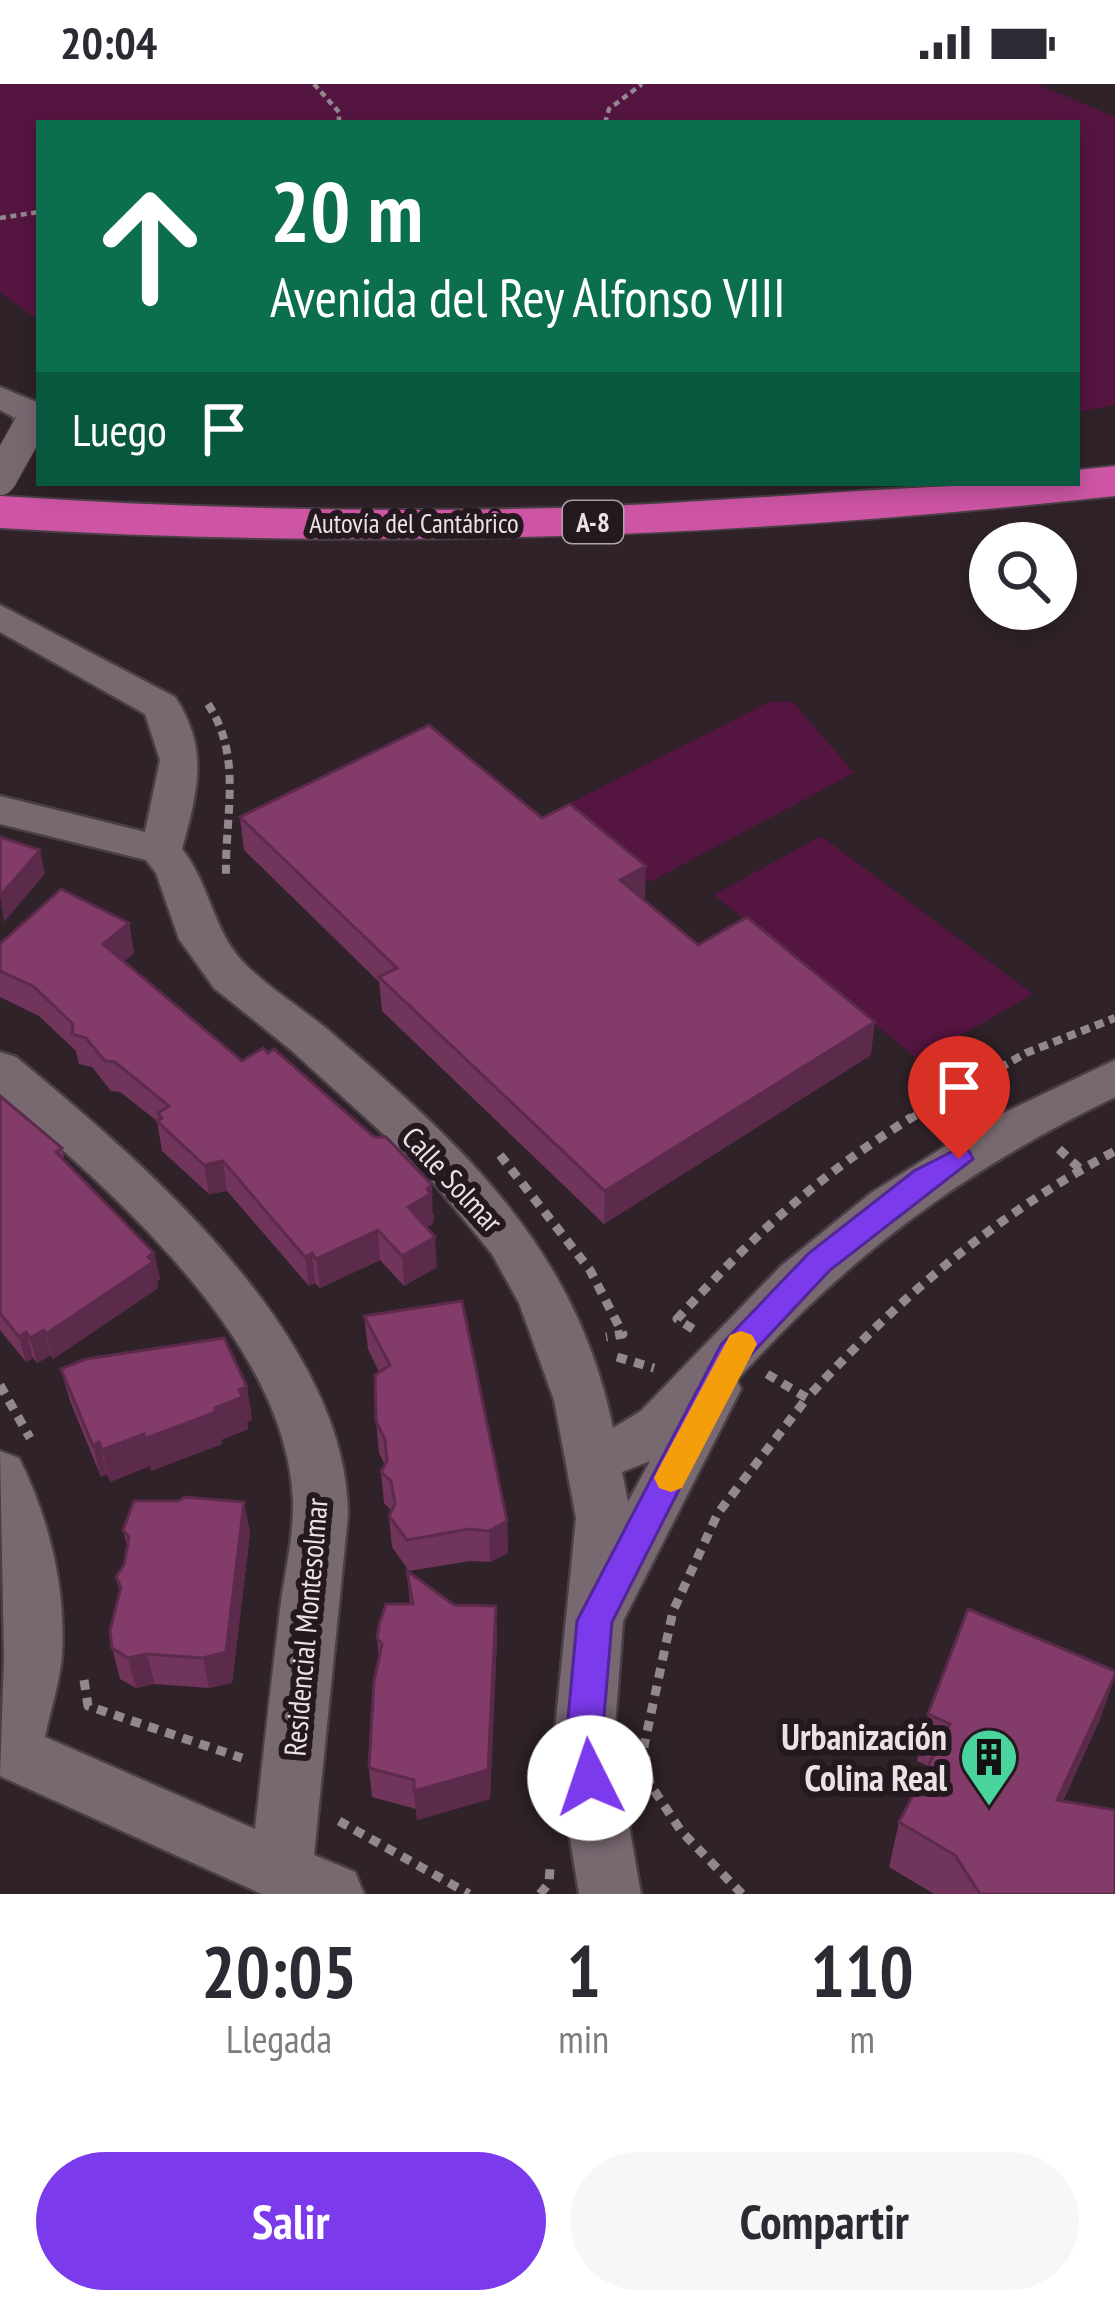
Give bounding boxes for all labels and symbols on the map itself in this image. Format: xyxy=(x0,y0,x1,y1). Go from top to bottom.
road number: A-8 xyxy=(563,501,623,543)
street label: Autovía del Cantábrico xyxy=(309,506,519,540)
pin xyxy=(908,1036,1010,1159)
street label: Calle Solmar xyxy=(394,1118,512,1241)
street label: Residencial Montesolmar xyxy=(274,1496,336,1758)
place label: Urbanización Colina Real xyxy=(781,1713,947,1801)
position arrow xyxy=(527,1715,653,1841)
building icon: Urbanización Colina Real xyxy=(958,1726,1020,1808)

